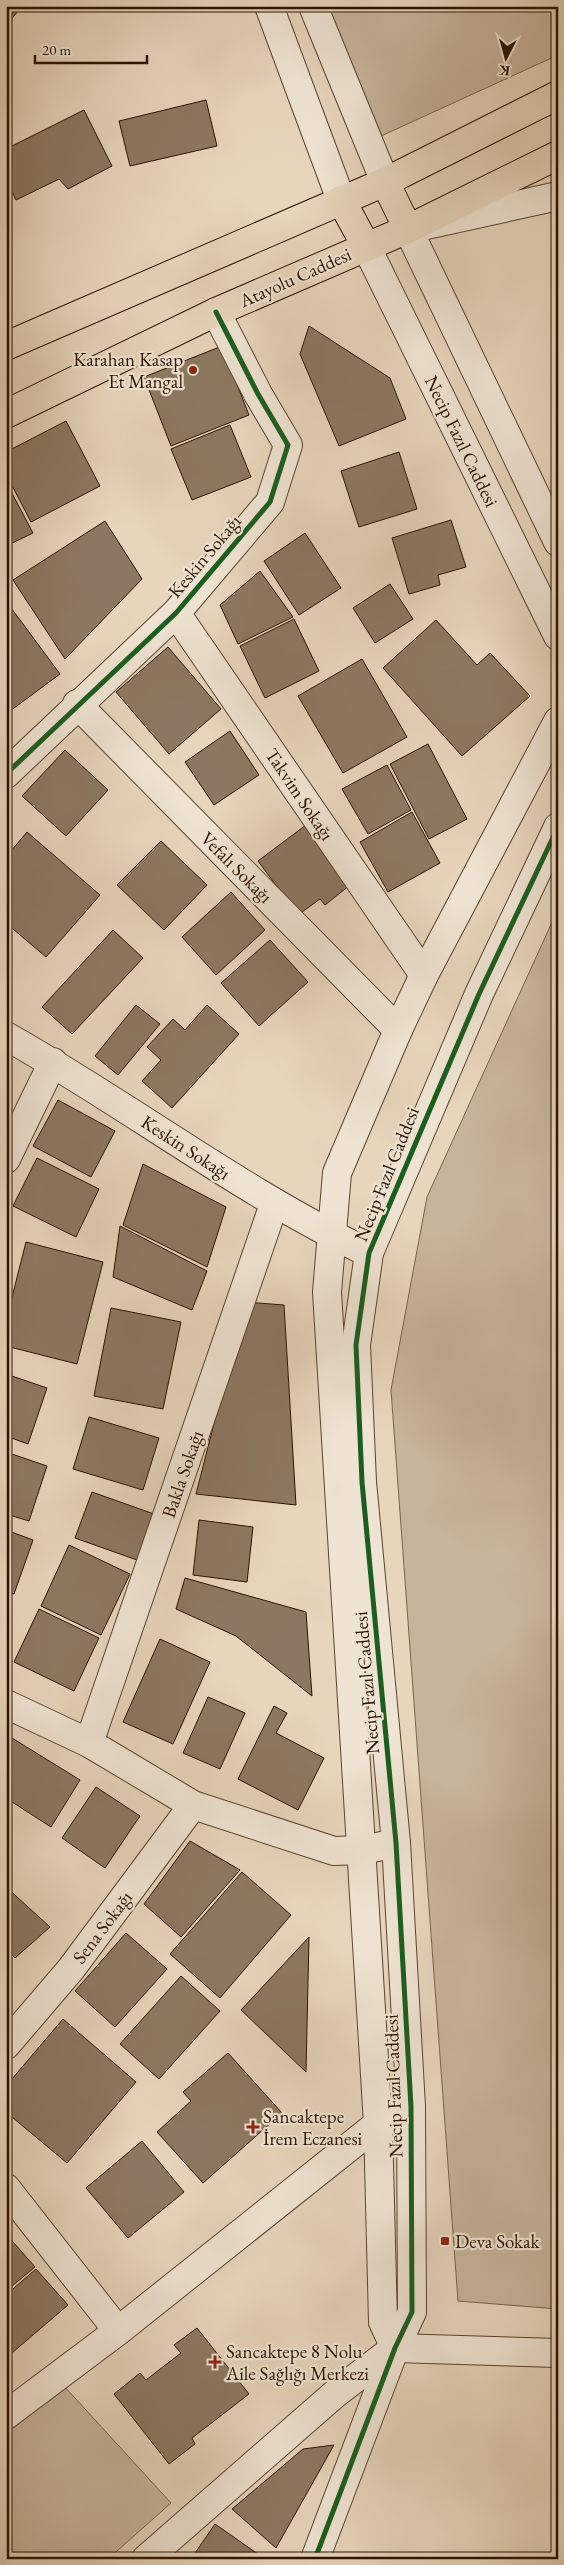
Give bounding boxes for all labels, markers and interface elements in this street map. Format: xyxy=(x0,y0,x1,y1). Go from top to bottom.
scale bar xyxy=(35,32,148,64)
north arrow xyxy=(482,32,532,82)
text: 20 m xyxy=(42,40,71,59)
text: K xyxy=(498,61,511,80)
street label: Atayolu Caddesi xyxy=(234,241,356,314)
place label: Karahan Kasap Et Mangal xyxy=(73,347,183,394)
marker: Karahan Kasap Et Mangal xyxy=(187,364,199,376)
street label: Necip Fazıl Caddesi xyxy=(419,371,504,511)
street label: Keskin Sokağı xyxy=(162,509,247,603)
street label: Takvim Sokağı xyxy=(260,743,340,846)
street label: Vefalı Sokağı xyxy=(195,826,278,909)
street label: Necip Fazıl Caddesi xyxy=(348,1103,425,1245)
street label: Keskin Sokağı xyxy=(136,1109,235,1186)
street label: Bakla Sokağı xyxy=(156,1427,209,1521)
street label: Necip Fazıl Caddesi xyxy=(348,1610,385,1755)
street label: Sena Sokağı xyxy=(67,1886,138,1969)
street label: Necip Fazıl Caddesi xyxy=(378,2014,408,2158)
place label: Sancaktepe İrem Eczanesi xyxy=(263,2104,363,2151)
marker: Sancaktepe İrem Eczanesi xyxy=(247,2121,259,2133)
place label: Deva Sokak xyxy=(455,2229,541,2254)
marker: Deva Sokak xyxy=(439,2235,451,2247)
place label: Sancaktepe 8 Nolu Aile Sağlığı Merkezi xyxy=(225,2339,369,2386)
marker: Sancaktepe 8 Nolu Aile Sağlığı Merkezi xyxy=(208,2355,222,2369)

